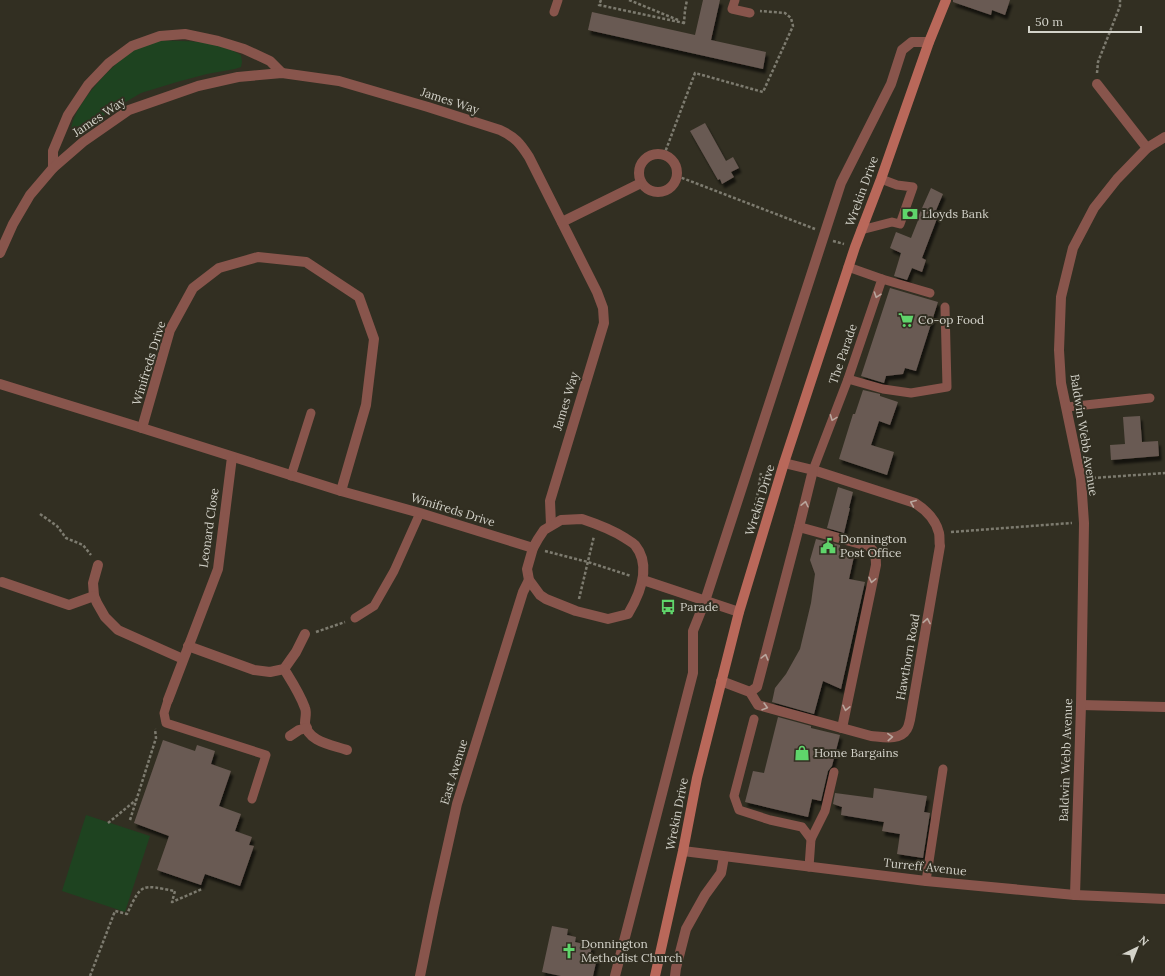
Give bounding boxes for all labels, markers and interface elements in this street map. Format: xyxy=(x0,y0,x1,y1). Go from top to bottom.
scale bar xyxy=(1029,8,1141,34)
text: 50 m xyxy=(1035,14,1063,29)
street label: James Way xyxy=(418,84,482,117)
street label: James Way xyxy=(69,93,128,140)
street label: Wrekin Drive xyxy=(842,153,881,228)
bank icon: Lloyds Bank xyxy=(901,205,919,223)
place label: Lloyds Bank xyxy=(922,206,989,221)
one-way arrow xyxy=(873,291,881,298)
supermarket icon: Co-op Food xyxy=(897,311,915,329)
place label: Co-op Food xyxy=(918,312,984,327)
street label: Winifreds Drive xyxy=(129,318,169,407)
street label: The Parade xyxy=(825,321,860,386)
street label: James Way xyxy=(549,369,582,433)
street label: Baldwin Webb Avenue xyxy=(1067,373,1102,497)
one-way arrow xyxy=(830,414,838,421)
street label: Wrekin Drive xyxy=(742,462,778,537)
street label: Leonard Close xyxy=(196,487,222,569)
street label: Winifreds Drive xyxy=(409,490,498,530)
one-way arrow xyxy=(909,499,916,507)
one-way arrow xyxy=(800,501,809,508)
place label: Donnington Post Office xyxy=(840,531,907,560)
public building icon: Donnington Post Office xyxy=(819,537,837,555)
one-way arrow xyxy=(869,577,877,584)
bus stop icon: Parade xyxy=(659,598,677,616)
place label: Parade xyxy=(680,599,719,614)
street label: Hawthorn Road xyxy=(893,613,922,701)
one-way arrow xyxy=(922,617,931,624)
one-way arrow xyxy=(760,654,768,660)
street label: Baldwin Webb Avenue xyxy=(1056,698,1075,822)
one-way arrow xyxy=(761,702,768,711)
one-way arrow xyxy=(843,705,851,711)
one-way arrow xyxy=(887,732,894,741)
street label: East Avenue xyxy=(436,737,471,806)
shop icon: Home Bargains xyxy=(793,744,811,762)
place label: Home Bargains xyxy=(814,745,899,760)
street label: Wrekin Drive xyxy=(662,776,691,851)
street label: Turreff Avenue xyxy=(883,855,968,878)
north arrow xyxy=(1117,928,1157,968)
text: N xyxy=(1136,933,1152,949)
place label: Donnington Methodist Church xyxy=(581,936,683,965)
church icon: Donnington Methodist Church xyxy=(560,942,578,960)

